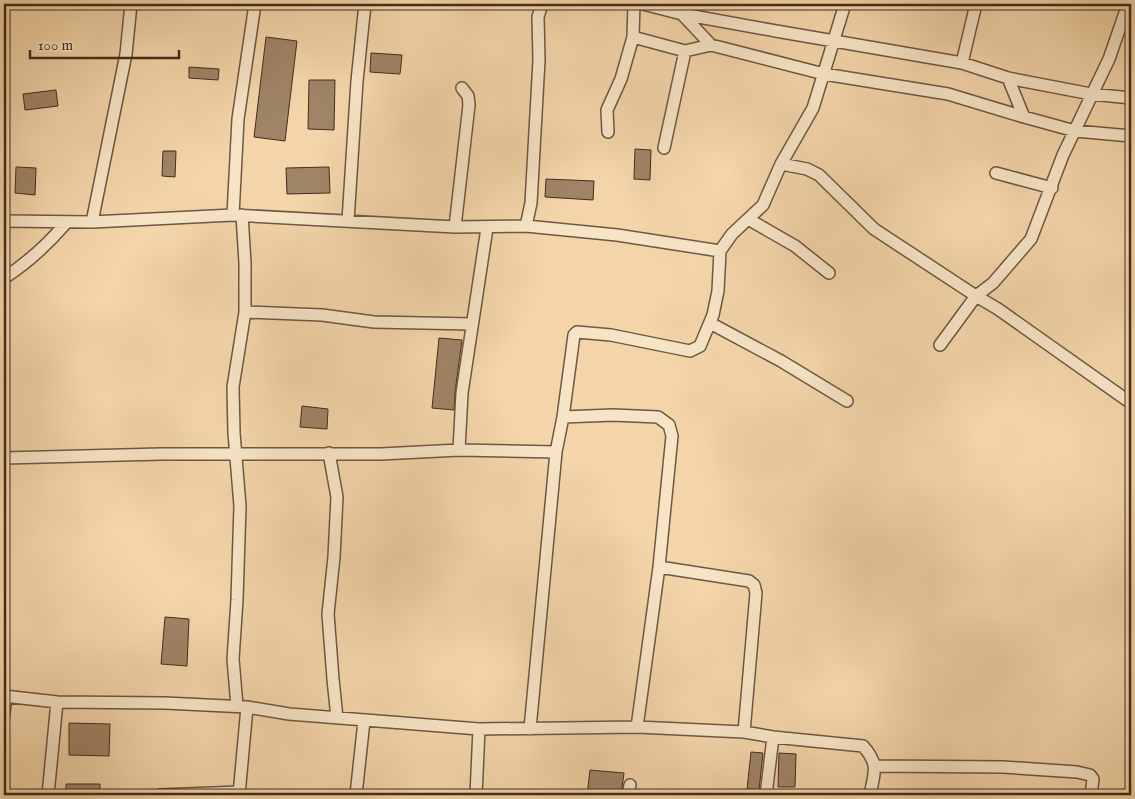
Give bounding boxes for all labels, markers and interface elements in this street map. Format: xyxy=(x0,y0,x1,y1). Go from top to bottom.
scale bar xyxy=(30,28,179,60)
text: 100 m xyxy=(38,36,74,55)

